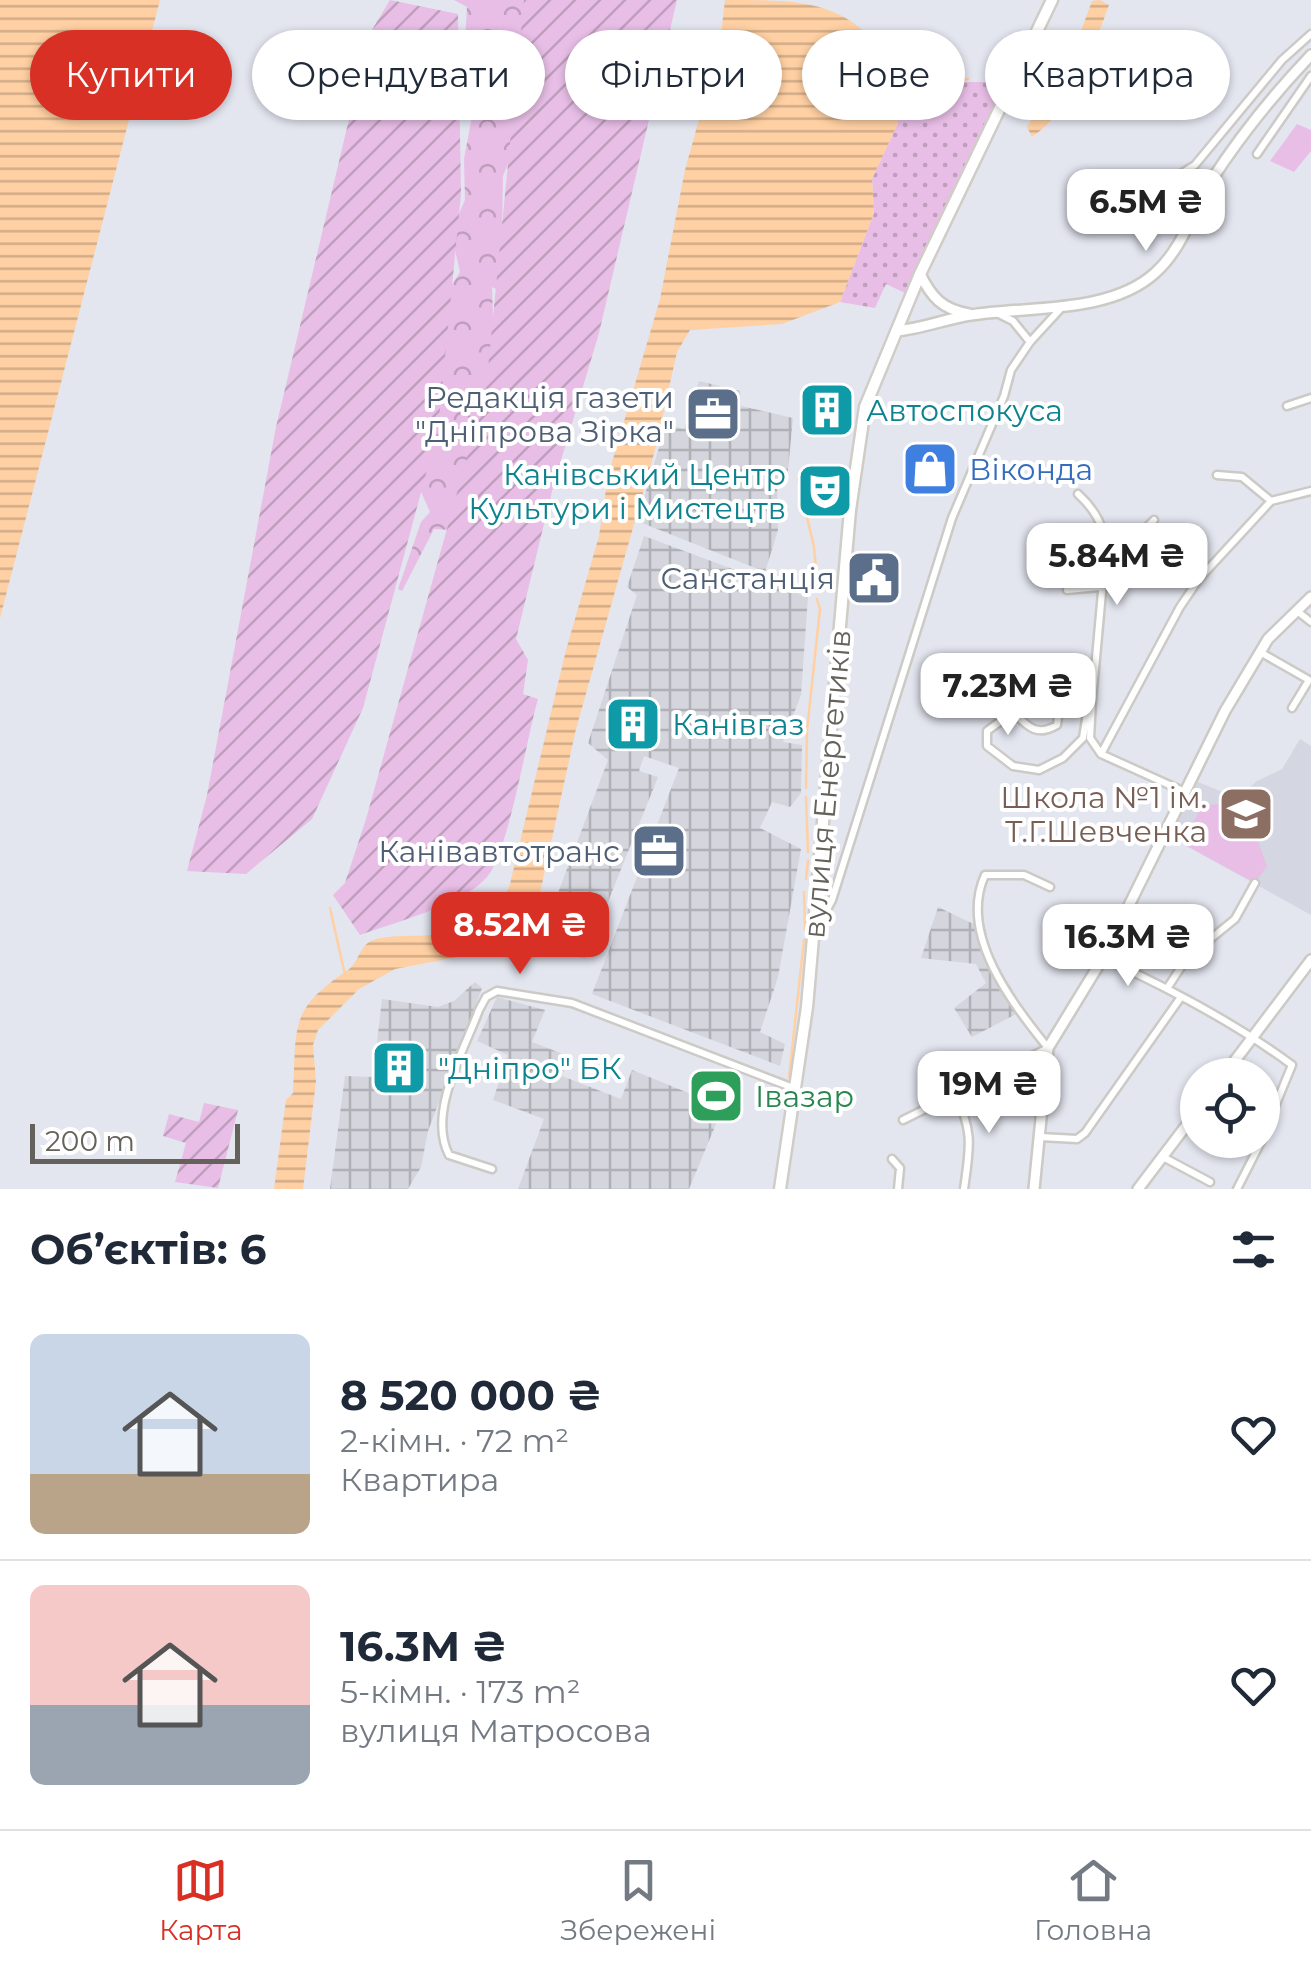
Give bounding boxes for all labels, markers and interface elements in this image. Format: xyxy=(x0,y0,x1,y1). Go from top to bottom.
chip: Купити xyxy=(30,30,232,120)
chip: Орендувати xyxy=(252,30,545,120)
chip: Фільтри xyxy=(565,30,782,120)
chip: Нове xyxy=(802,30,965,120)
chip: Квартира xyxy=(985,30,1230,120)
pin: 6.5M ₴ xyxy=(1065,169,1227,254)
text: 6.5M ₴ xyxy=(1089,182,1203,221)
place label: Редакція газети "Дніпрова Зірка" xyxy=(415,379,674,450)
building icon: Автоспокуса xyxy=(797,380,857,440)
office icon: Редакція газети "Дніпрова Зірка" xyxy=(683,384,743,444)
place label: Автоспокуса xyxy=(866,392,1063,429)
shop icon: Віконда xyxy=(900,439,960,499)
place label: Віконда xyxy=(969,451,1093,488)
place label: Канівський Центр Культури і Мистецтв xyxy=(468,456,786,527)
theatre icon: Канівський Центр Культури і Мистецтв xyxy=(795,461,855,521)
pin: 5.84M ₴ xyxy=(1025,523,1209,608)
text: 5.84M ₴ xyxy=(1049,536,1185,575)
public building icon: Санстанція xyxy=(844,548,904,608)
place label: Санстанція xyxy=(661,560,835,597)
street label: вулиця Енергетиків xyxy=(795,628,859,940)
pin: 7.23M ₴ xyxy=(916,653,1100,738)
text: 7.23M ₴ xyxy=(943,666,1073,705)
building icon: Канівгаз xyxy=(603,694,663,754)
place label: Канівгаз xyxy=(672,706,805,743)
place label: Школа №1 ім. Т.Г.Шевченка xyxy=(1000,779,1207,850)
school or university icon: Школа №1 ім. Т.Г.Шевченка xyxy=(1216,784,1276,844)
office icon: Канівавтотранс xyxy=(629,821,689,881)
place label: Канівавтотранс xyxy=(378,833,620,870)
pin: 8.52M ₴ xyxy=(428,892,612,977)
pin: 16.3M ₴ xyxy=(1036,904,1220,989)
text: 8.52M ₴ xyxy=(453,905,587,944)
text: 16.3M ₴ xyxy=(1065,917,1191,956)
building icon: "Дніпро" БК xyxy=(369,1038,429,1098)
place label: "Дніпро" БК xyxy=(438,1050,622,1087)
pin: 19M ₴ xyxy=(919,1051,1059,1136)
map controls xyxy=(1180,1058,1280,1158)
button: locate xyxy=(1180,1058,1280,1158)
text: 19M ₴ xyxy=(940,1064,1038,1103)
sports icon: Івазар xyxy=(686,1066,746,1126)
place label: Івазар xyxy=(755,1078,854,1115)
scale bar xyxy=(30,1119,240,1164)
text: 200 m xyxy=(45,1124,135,1158)
icon: filters xyxy=(1226,1222,1281,1277)
text: Об’єктів: 6 xyxy=(30,1223,266,1275)
text: 8 520 000 ₴ xyxy=(340,1369,602,1421)
icon: home xyxy=(110,1374,230,1494)
icon: heart xyxy=(1226,1407,1281,1462)
text: 2-кімн. · 72 m² xyxy=(340,1421,569,1460)
text: Квартира xyxy=(340,1460,499,1499)
text: 16.3M ₴ xyxy=(340,1620,507,1672)
icon: home xyxy=(110,1625,230,1745)
icon: heart xyxy=(1226,1658,1281,1713)
text: 5-кімн. · 173 m² xyxy=(340,1672,580,1711)
text: вулиця Матросова xyxy=(340,1711,652,1750)
tab: Карта xyxy=(159,1853,243,1947)
tab: Збережені xyxy=(560,1853,716,1947)
tab: Головна xyxy=(1034,1853,1152,1947)

